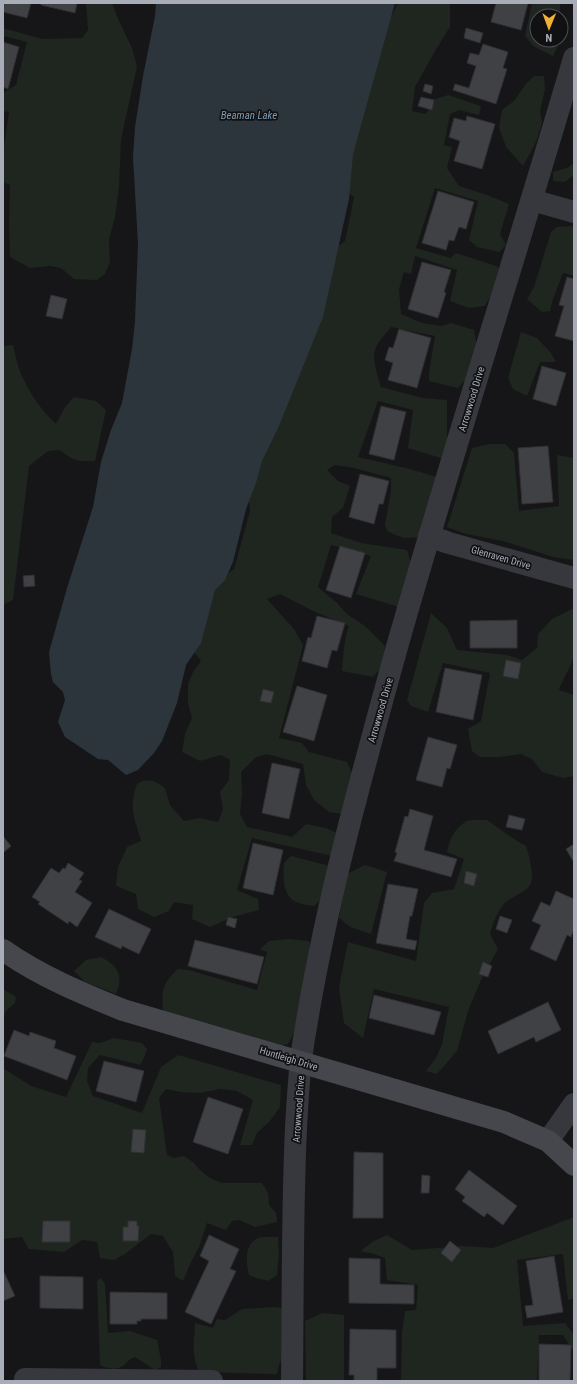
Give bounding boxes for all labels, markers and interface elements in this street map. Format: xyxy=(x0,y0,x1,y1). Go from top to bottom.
north arrow xyxy=(529,8,569,48)
text: N xyxy=(545,31,552,44)
water label: Beaman Lake xyxy=(221,109,277,122)
street label: Arrowwood Drive xyxy=(456,365,487,433)
street label: Glenraven Drive xyxy=(470,544,532,571)
street label: Arrowwood Drive xyxy=(366,676,395,744)
street label: Huntleigh Drive xyxy=(258,1044,320,1073)
street label: Arrowwood Drive xyxy=(291,1075,306,1143)

